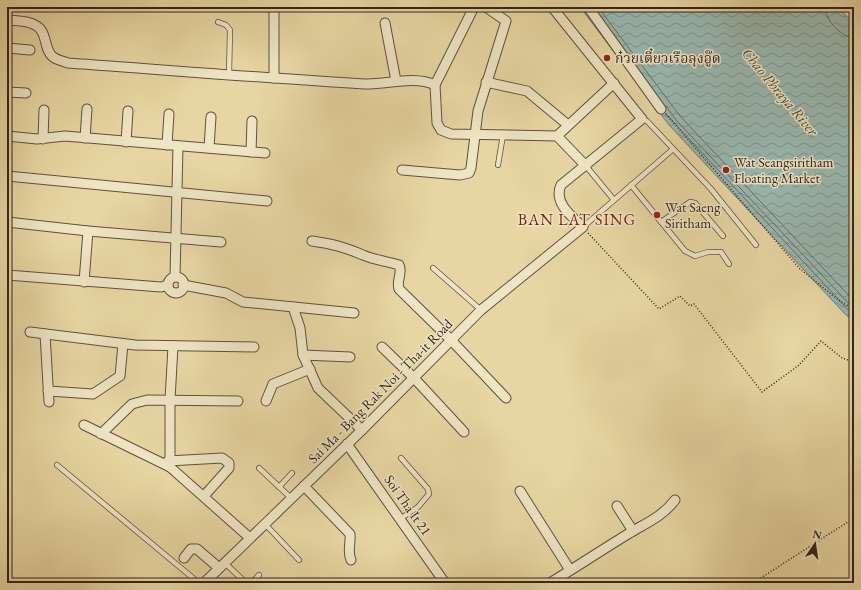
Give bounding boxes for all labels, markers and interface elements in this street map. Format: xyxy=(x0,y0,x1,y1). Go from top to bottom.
water label: Chao Phraya River xyxy=(738,44,824,141)
place label: ก๋วยเตี๋ยวเรือลุงอู๊ด xyxy=(615,48,721,67)
marker: ก๋วยเตี๋ยวเรือลุงอู๊ด xyxy=(602,53,612,63)
place label: Wat Seangsiritham Floating Market xyxy=(734,153,833,187)
marker: Wat Seangsiritham Floating Market xyxy=(721,165,731,175)
place label: Wat Saeng Siritham xyxy=(665,198,721,232)
district label: BAN LAT SING xyxy=(518,209,636,230)
marker: Wat Saeng Siritham xyxy=(652,210,662,220)
street label: Sai Ma - Bang Rak Noi - Tha-it Road xyxy=(304,314,457,467)
street label: Soi Tha It 21 xyxy=(381,471,435,539)
north arrow xyxy=(795,524,835,564)
text: N xyxy=(811,526,823,542)

